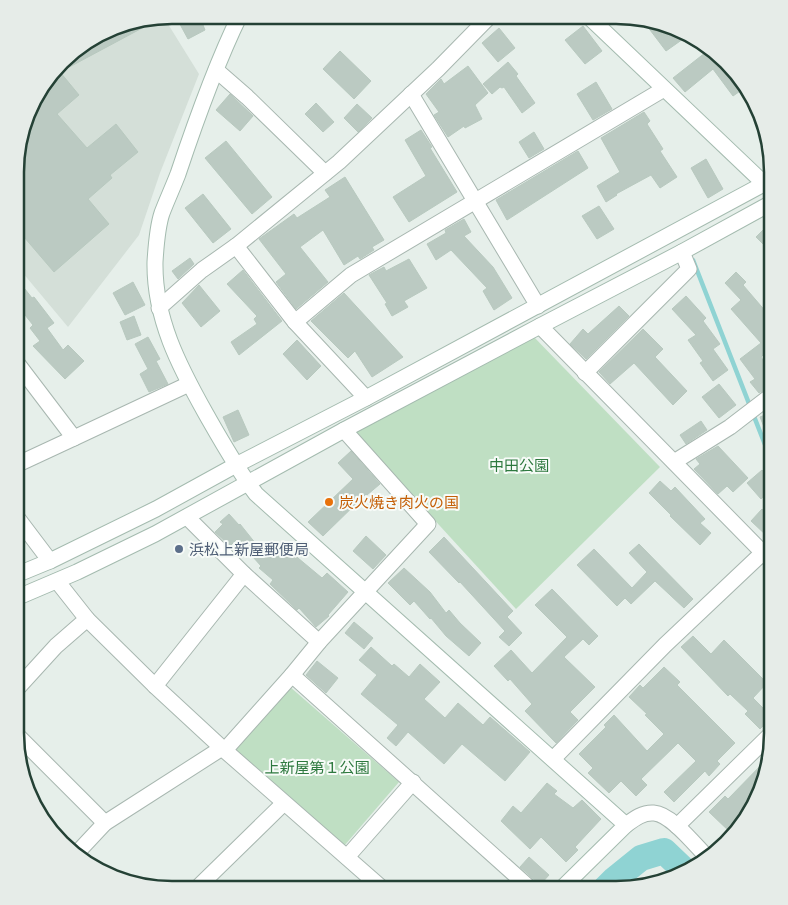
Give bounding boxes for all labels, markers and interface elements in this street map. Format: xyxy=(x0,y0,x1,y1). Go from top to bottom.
park label: 中田公園 xyxy=(489,455,549,475)
place label: 炭火焼き肉火の国 xyxy=(339,492,459,512)
marker: 炭火焼き肉火の国 xyxy=(323,496,335,508)
place label: 浜松上新屋郵便局 xyxy=(189,539,309,559)
marker: 浜松上新屋郵便局 xyxy=(173,543,185,555)
park label: 上新屋第１公園 xyxy=(264,757,370,777)

